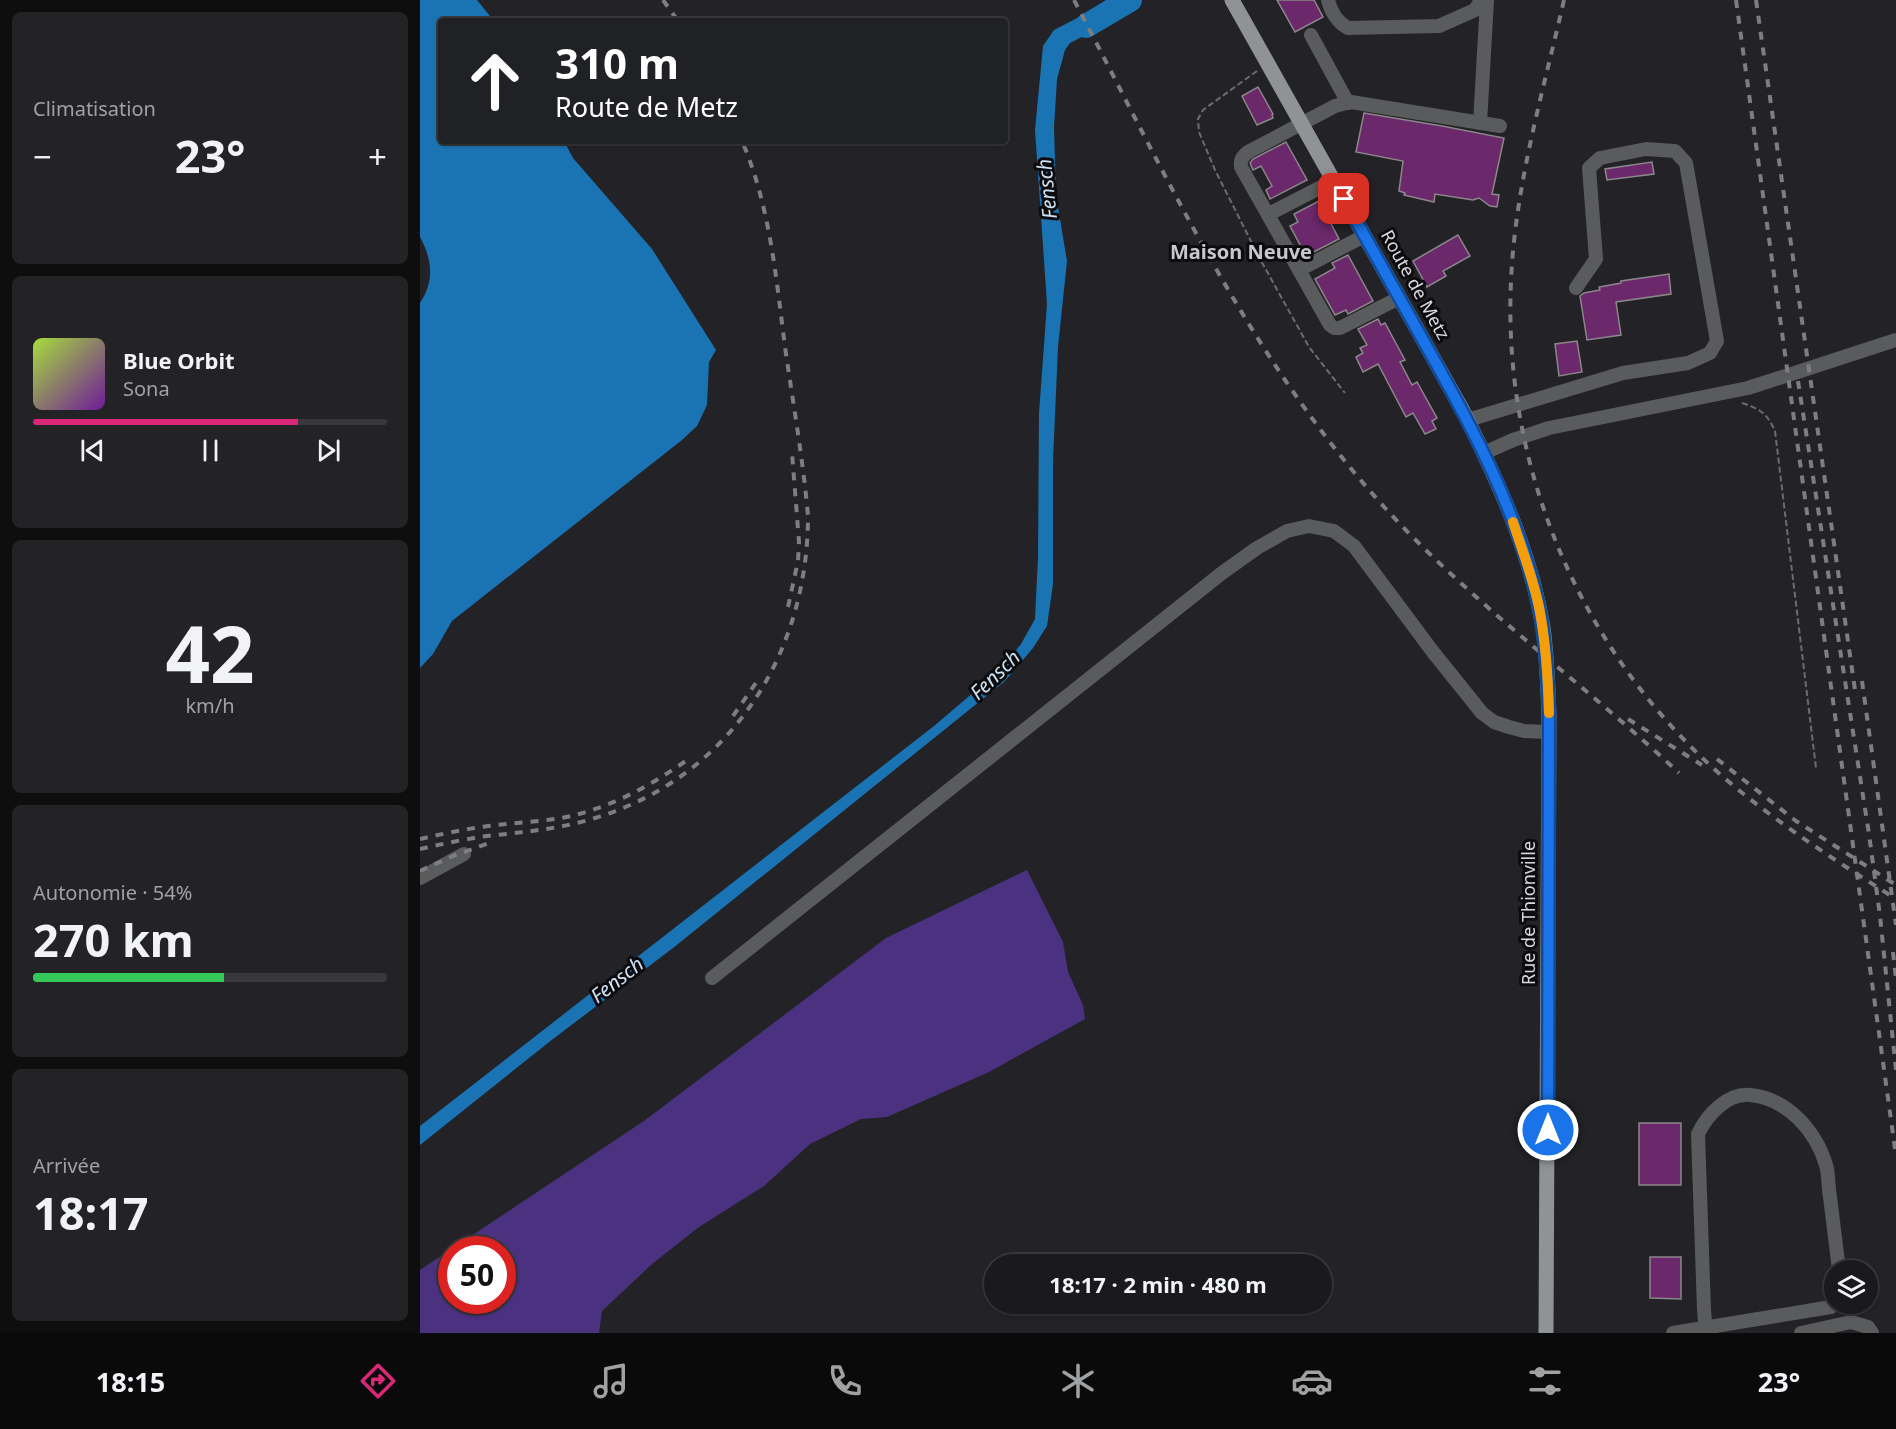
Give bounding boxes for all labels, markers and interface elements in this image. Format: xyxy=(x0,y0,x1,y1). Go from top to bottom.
text: 310 m xyxy=(555,34,679,91)
icon: ahead xyxy=(456,42,534,120)
text: Route de Metz xyxy=(555,88,738,125)
text: Climatisation xyxy=(33,95,156,122)
text: 23° xyxy=(175,125,245,186)
text: − xyxy=(33,134,52,179)
text: + xyxy=(368,134,387,179)
water label: Fensch xyxy=(1030,158,1063,220)
pin xyxy=(1318,173,1369,224)
icon: arrive xyxy=(1327,182,1360,215)
street label: Route de Metz xyxy=(1376,225,1456,344)
district label: Maison Neuve xyxy=(1170,238,1312,265)
text: Blue Orbit xyxy=(123,345,235,375)
text: Sona xyxy=(123,375,170,402)
icon: previous xyxy=(76,434,109,467)
icon: pause xyxy=(194,434,227,467)
icon: next xyxy=(312,434,345,467)
text: 42 xyxy=(165,600,255,706)
water label: Fensch xyxy=(964,644,1026,705)
text: km/h xyxy=(185,692,235,719)
street label: Rue de Thionville xyxy=(1516,841,1540,985)
text: Autonomie · 54% xyxy=(33,879,192,906)
text: 270 km xyxy=(33,909,194,970)
water label: Fensch xyxy=(585,950,649,1009)
position arrow xyxy=(1516,1098,1580,1162)
text: Arrivée xyxy=(33,1152,100,1179)
text: 18:17 xyxy=(33,1182,149,1243)
speed limit sign: 50 xyxy=(438,1236,516,1314)
map controls xyxy=(1824,1260,1878,1314)
button: layers xyxy=(1824,1260,1878,1314)
text: 18:17 · 2 min · 480 m xyxy=(1049,1269,1267,1299)
icon: directions xyxy=(357,1360,399,1402)
icon: music xyxy=(590,1360,632,1402)
icon: phone xyxy=(824,1360,866,1402)
icon: climate xyxy=(1057,1360,1099,1402)
icon: car xyxy=(1291,1360,1333,1402)
icon: filters xyxy=(1524,1360,1566,1402)
text: 18:15 xyxy=(96,1363,165,1400)
text: 23° xyxy=(1758,1363,1800,1400)

